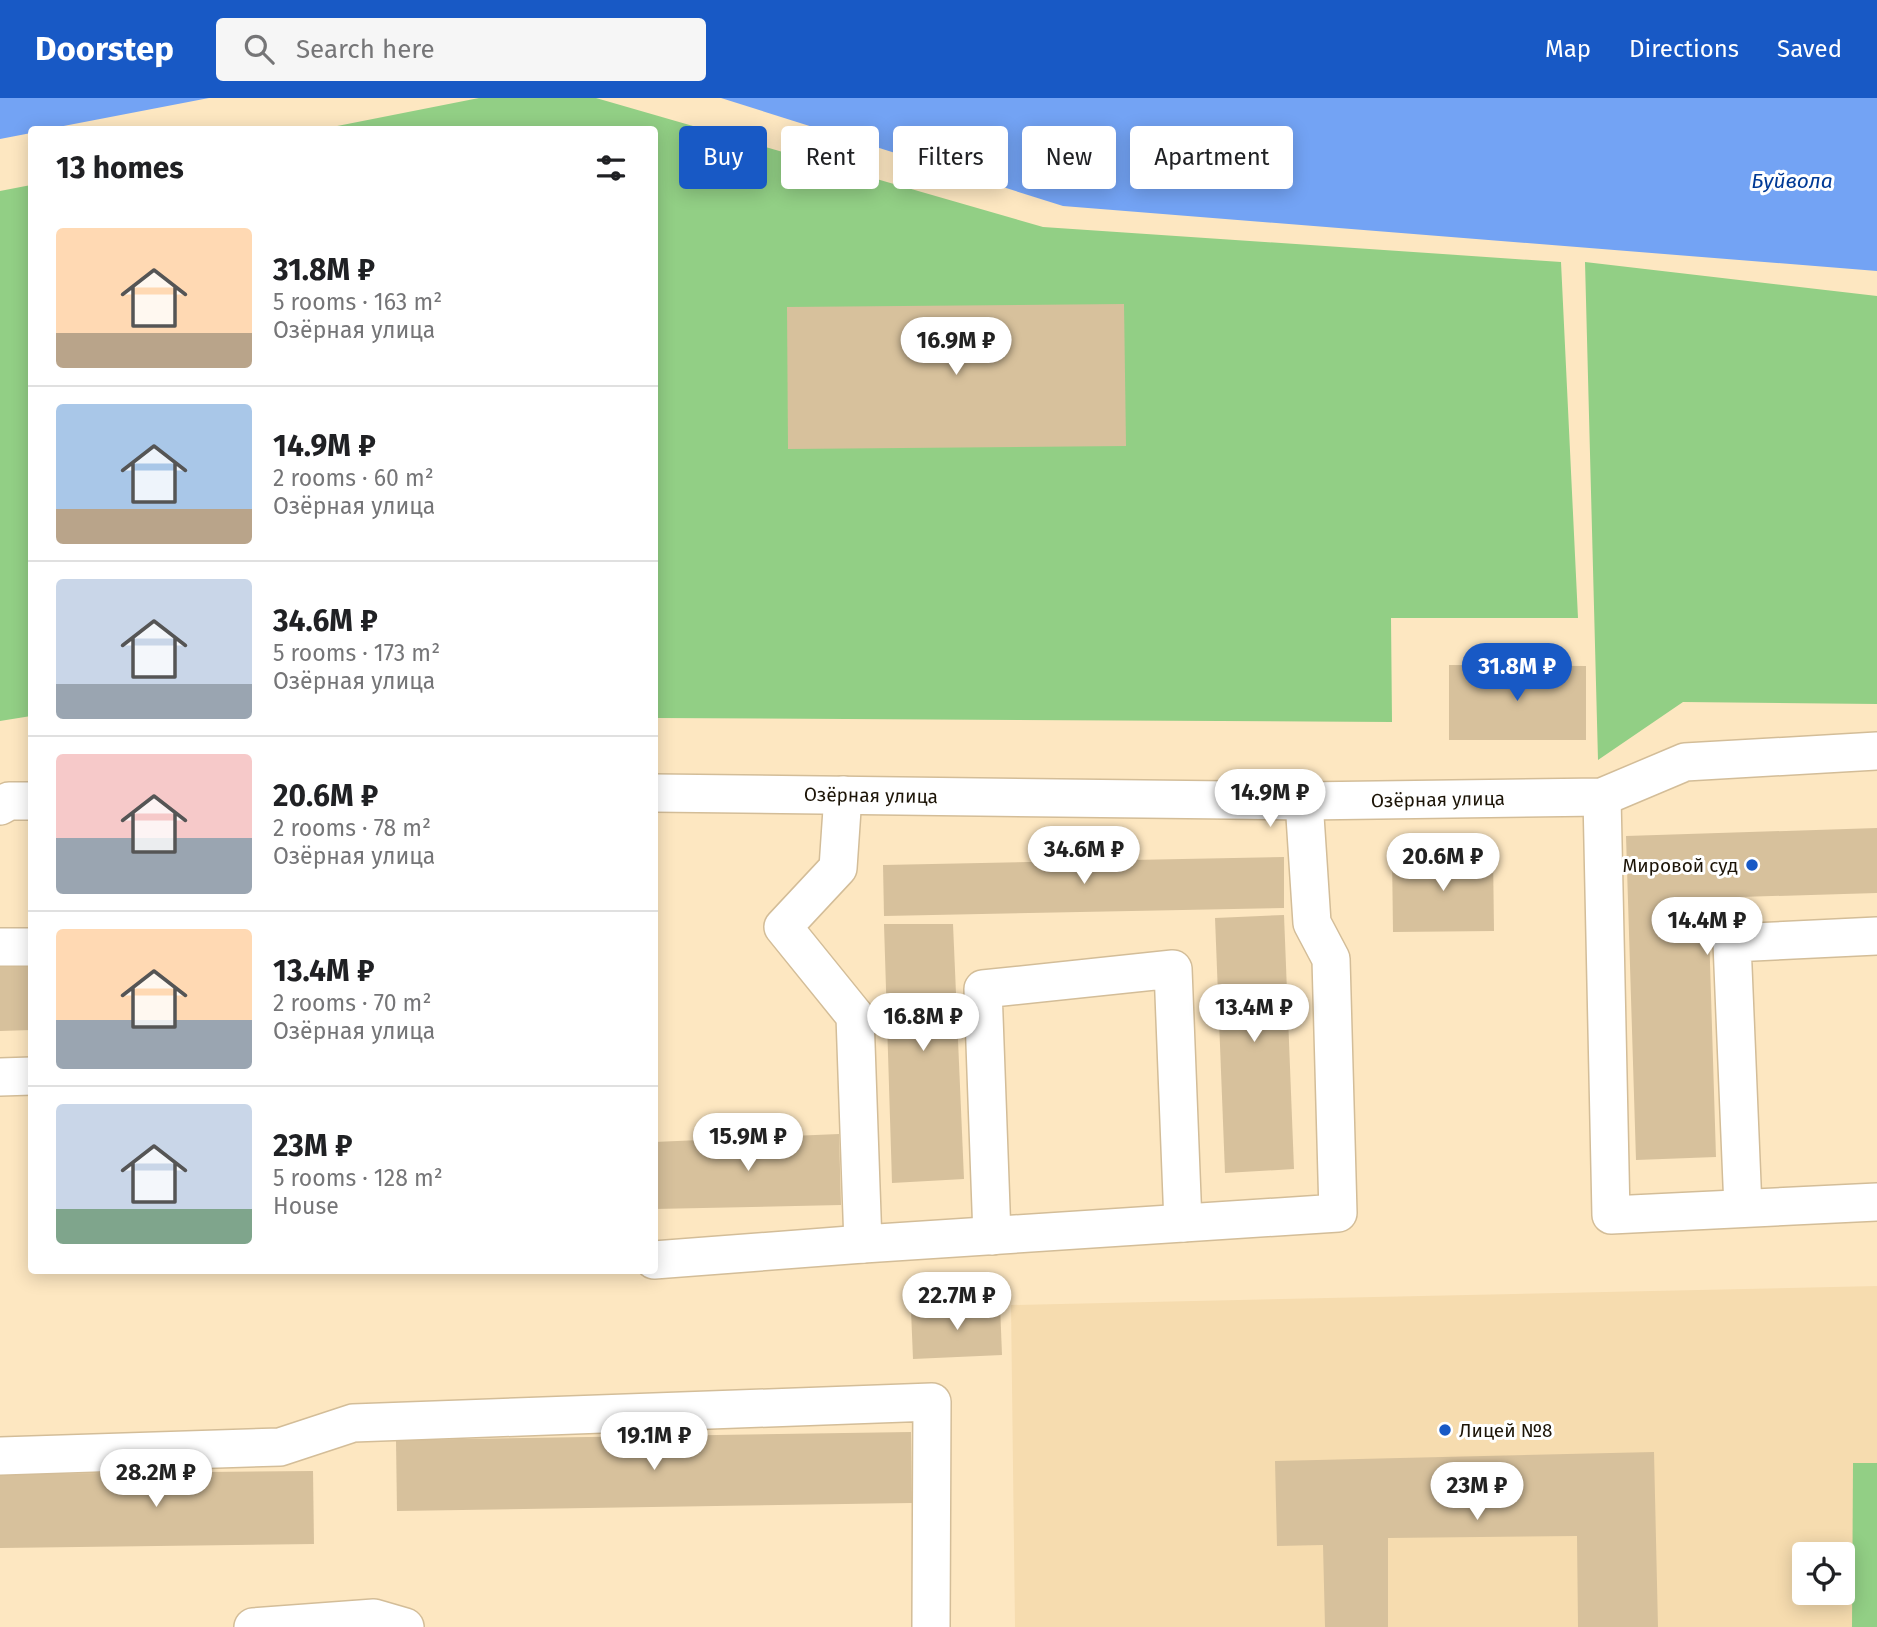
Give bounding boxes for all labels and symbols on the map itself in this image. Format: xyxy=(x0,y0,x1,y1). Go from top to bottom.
water label: Буйвола xyxy=(1751,168,1833,194)
pin: 16.9M ₽ xyxy=(891,317,1021,377)
pin: 31.8M ₽ xyxy=(1452,644,1582,703)
pin: 14.9M ₽ xyxy=(1205,770,1335,829)
street label: Озёрная улица xyxy=(804,783,938,808)
street label: Озёрная улица xyxy=(1371,787,1505,812)
pin: 34.6M ₽ xyxy=(1019,826,1149,886)
pin: 20.6M ₽ xyxy=(1378,834,1508,893)
place label: Мировой суд xyxy=(1622,854,1738,877)
marker: Мировой суд xyxy=(1744,857,1760,873)
pin: 14.4M ₽ xyxy=(1642,898,1772,957)
pin: 13.4M ₽ xyxy=(1189,984,1319,1044)
pin: 16.8M ₽ xyxy=(858,993,988,1053)
pin: 15.9M ₽ xyxy=(683,1114,813,1173)
pin: 22.7M ₽ xyxy=(892,1272,1022,1332)
pin: 19.1M ₽ xyxy=(589,1412,719,1472)
place label: Лицей №8 xyxy=(1459,1419,1552,1442)
marker: Лицей №8 xyxy=(1437,1422,1453,1438)
pin: 28.2M ₽ xyxy=(91,1450,221,1509)
pin: 23M ₽ xyxy=(1428,1462,1526,1522)

